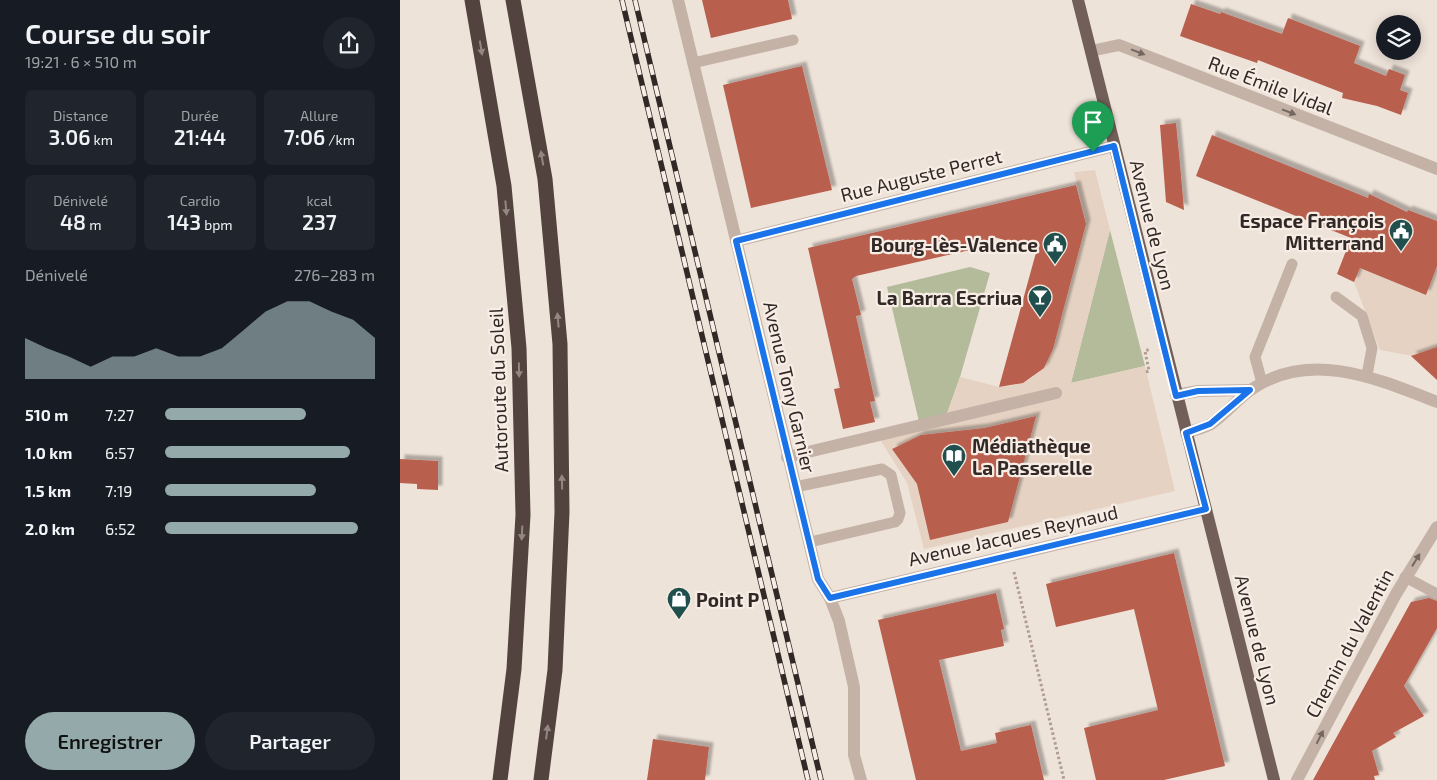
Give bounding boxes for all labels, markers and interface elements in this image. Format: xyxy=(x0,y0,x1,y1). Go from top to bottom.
map controls xyxy=(1376,15,1421,60)
button: layers xyxy=(1376,15,1421,60)
text: Course du soir xyxy=(25,16,210,50)
button: share xyxy=(323,17,375,69)
one-way arrow xyxy=(478,40,486,56)
one-way arrow xyxy=(1131,49,1145,57)
street label: Rue Émile Vidal xyxy=(1205,51,1337,119)
text: 19:21 · 6 × 510 m xyxy=(25,52,137,71)
pin xyxy=(1072,101,1114,152)
text: Distance xyxy=(53,107,108,124)
text: Durée xyxy=(181,107,219,124)
text: Allure xyxy=(300,107,338,124)
icon: arrive xyxy=(1079,108,1107,136)
one-way arrow xyxy=(1282,108,1297,116)
text: 3.06 xyxy=(48,124,90,149)
text: 21:44 xyxy=(174,124,226,149)
text: 7:06 xyxy=(284,124,325,149)
text: km xyxy=(90,131,113,148)
text: /km xyxy=(325,131,355,148)
street label: Rue Auguste Perret xyxy=(838,144,1004,206)
one-way arrow xyxy=(537,150,545,166)
street label: Avenue de Lyon xyxy=(1126,157,1180,293)
text: Dénivelé xyxy=(53,192,108,209)
text: Cardio xyxy=(180,192,220,209)
text: kcal xyxy=(307,192,332,209)
one-way arrow xyxy=(502,201,510,217)
text: 48 xyxy=(60,209,86,234)
text: 143 xyxy=(167,209,201,234)
text: 237 xyxy=(302,209,337,234)
place label: Espace François Mitterrand xyxy=(1240,209,1384,254)
text: m xyxy=(86,216,101,233)
text: bpm xyxy=(201,216,233,233)
public building icon: Espace François Mitterrand xyxy=(1388,218,1414,252)
public building icon: Bourg-lès-Valence xyxy=(1042,231,1068,265)
place label: Bourg-lès-Valence xyxy=(871,233,1038,256)
text: Dénivelé xyxy=(25,265,88,284)
text: 276–283 m xyxy=(294,265,375,284)
bar icon: La Barra Escriua xyxy=(1027,284,1053,318)
place label: La Barra Escriua xyxy=(877,286,1022,309)
street label: Avenue Tony Garnier xyxy=(759,299,821,476)
street label: Autoroute du Soleil xyxy=(484,307,512,473)
one-way arrow xyxy=(553,312,561,328)
one-way arrow xyxy=(515,362,523,378)
text: 510 m xyxy=(25,405,68,424)
text: 7:27 xyxy=(105,405,134,424)
place label: Médiathèque La Passerelle xyxy=(972,434,1093,479)
text: 1.0 km xyxy=(25,443,72,462)
text: 6:57 xyxy=(105,443,135,462)
library icon: Médiathèque La Passerelle xyxy=(941,443,967,477)
one-way arrow xyxy=(558,474,566,490)
text: 1.5 km xyxy=(25,481,71,500)
text: 7:19 xyxy=(105,481,133,500)
street label: Avenue Jacques Reynaud xyxy=(906,500,1120,570)
text: 2.0 km xyxy=(25,519,75,538)
text: 6:52 xyxy=(105,519,136,538)
one-way arrow xyxy=(517,525,525,541)
one-way arrow xyxy=(1411,553,1421,567)
street label: Chemin du Valentin xyxy=(1300,565,1398,721)
street label: Avenue de Lyon xyxy=(1231,572,1285,708)
shop icon: Point P xyxy=(666,586,692,620)
place label: Point P xyxy=(696,588,759,611)
button: Enregistrer xyxy=(25,712,195,770)
button: Partager xyxy=(205,712,375,770)
one-way arrow xyxy=(543,723,551,739)
one-way arrow xyxy=(1316,729,1324,744)

